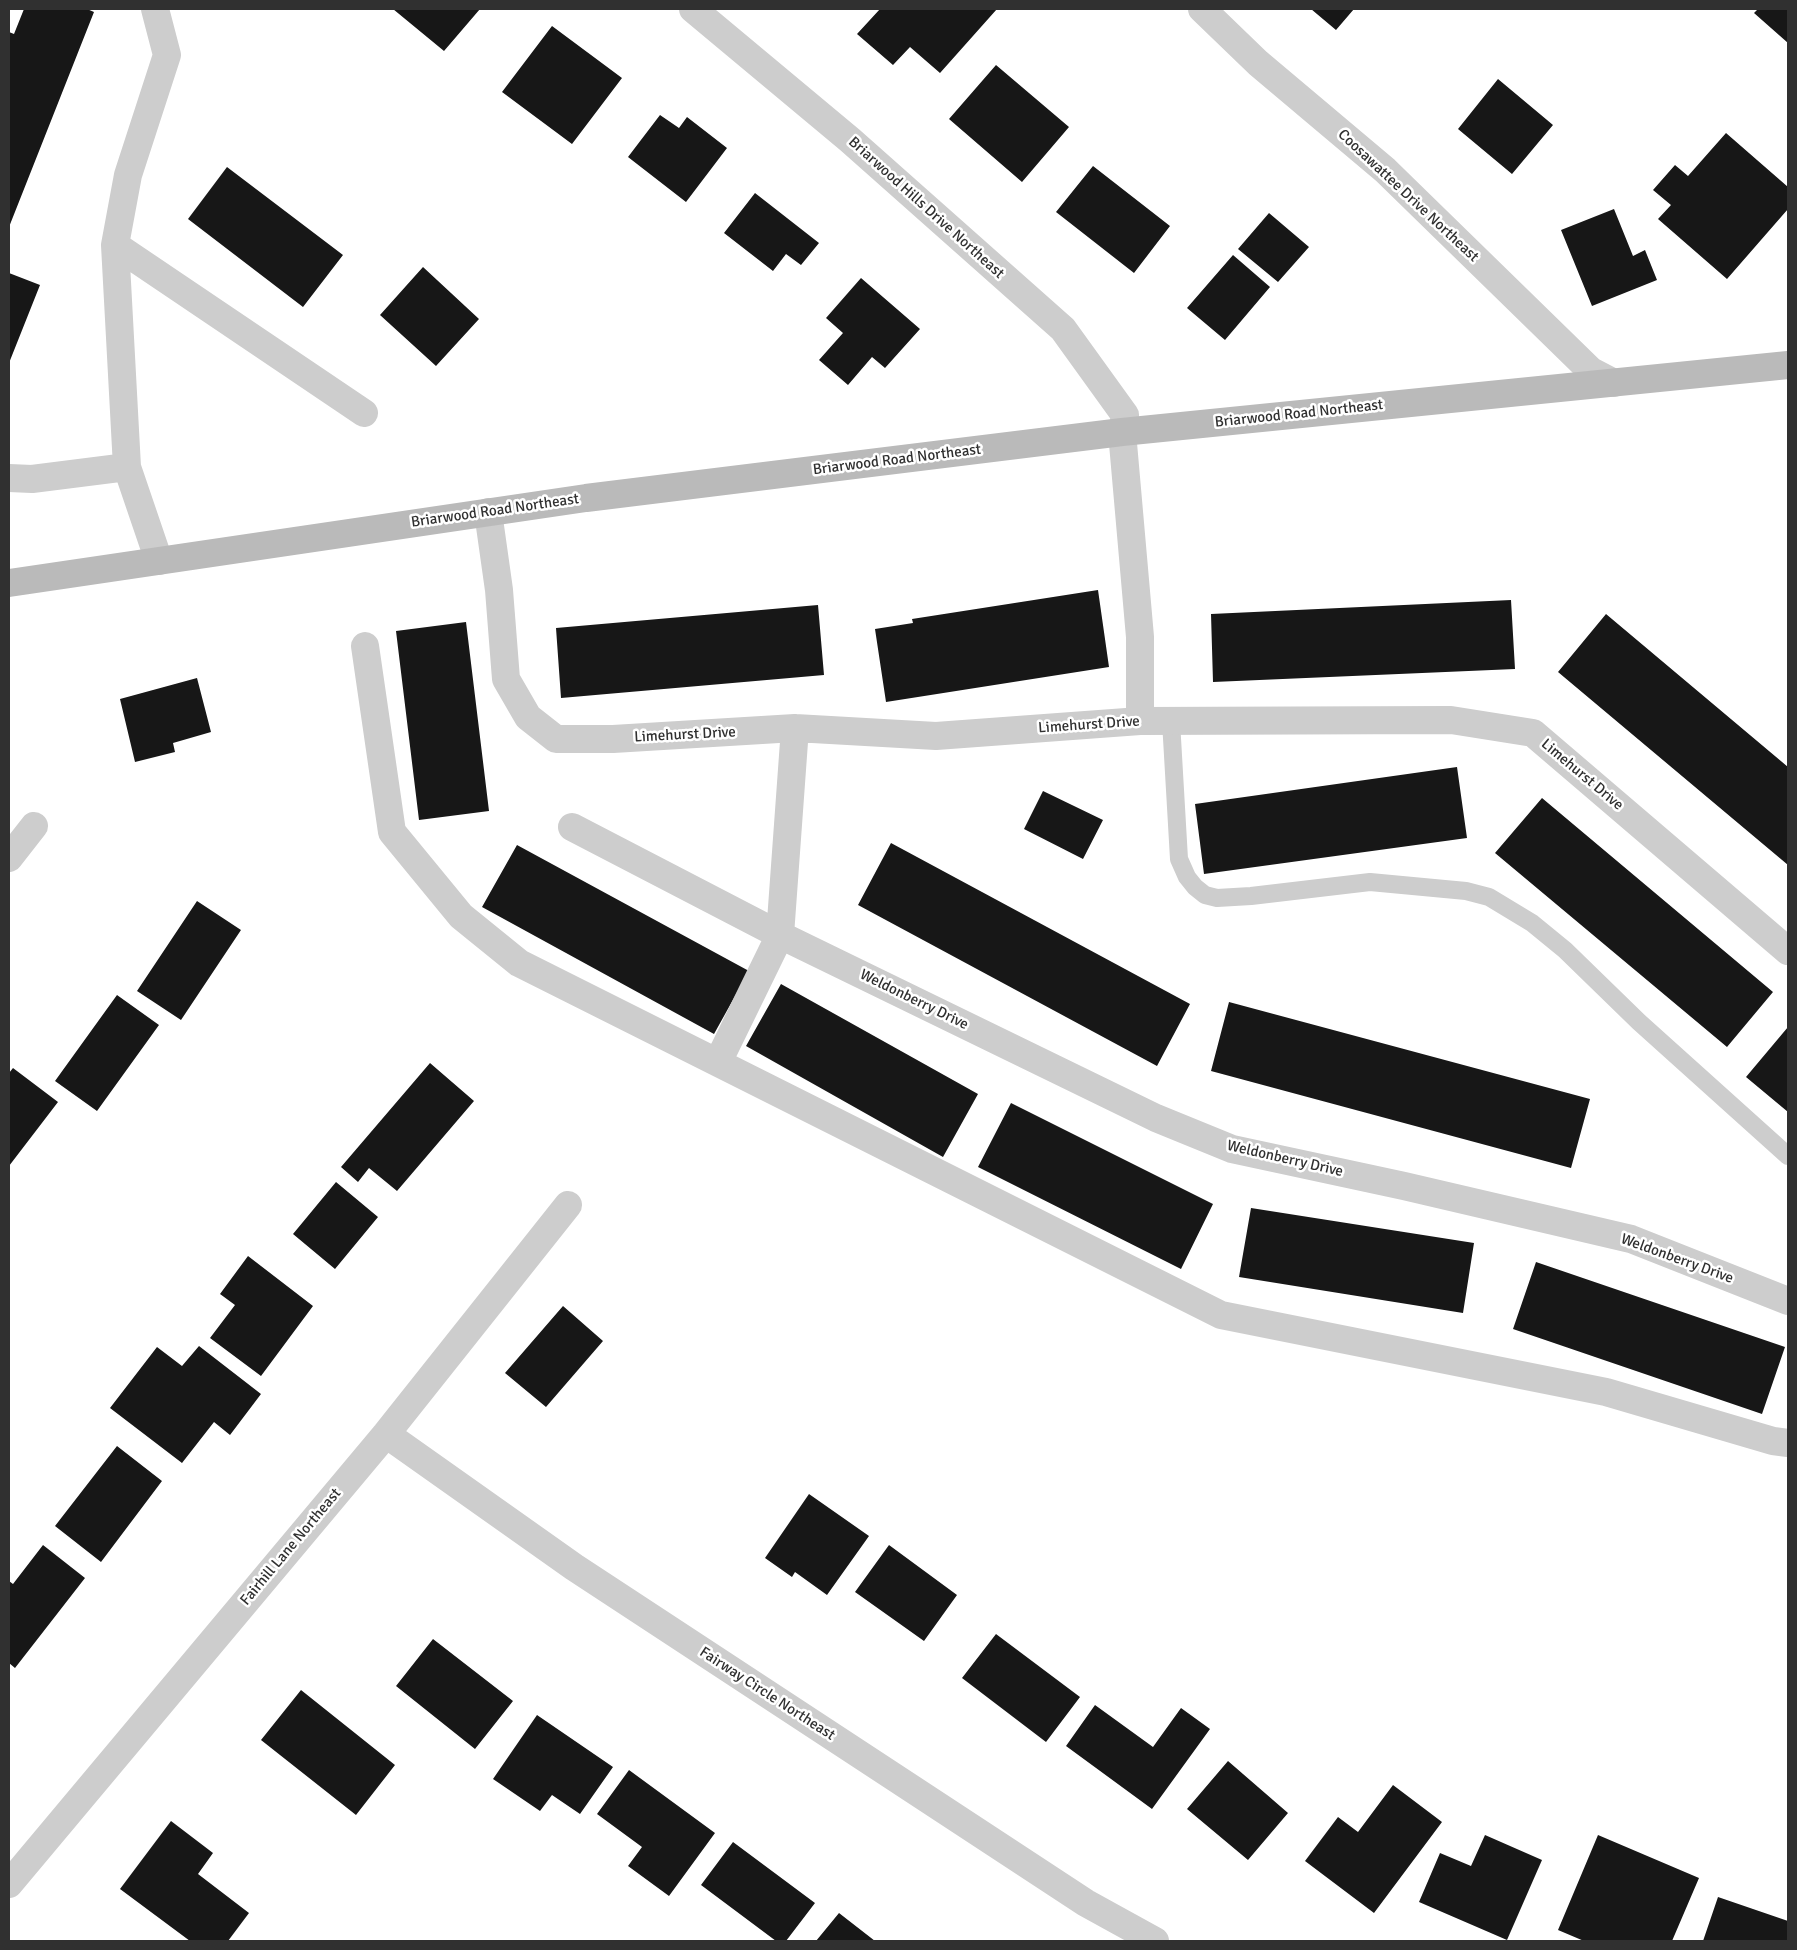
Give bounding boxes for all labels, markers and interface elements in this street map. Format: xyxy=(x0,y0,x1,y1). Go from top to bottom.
street label: Coosawattee Drive Northeast xyxy=(1334,126,1482,266)
street label: Briarwood Hills Drive Northeast xyxy=(844,133,1008,283)
street label: Briarwood Road Northeast xyxy=(1214,396,1384,432)
street label: Briarwood Road Northeast xyxy=(812,441,982,479)
street label: Briarwood Road Northeast xyxy=(410,490,580,532)
street label: Limehurst Drive xyxy=(1038,712,1140,738)
street label: Limehurst Drive xyxy=(634,723,736,747)
street label: Limehurst Drive xyxy=(1537,735,1627,815)
street label: Weldonberry Drive xyxy=(857,966,971,1034)
street label: Weldonberry Drive xyxy=(1225,1137,1345,1181)
street label: Weldonberry Drive xyxy=(1618,1230,1736,1288)
street label: Fairhill Lane Northeast xyxy=(237,1485,345,1609)
street label: Fairway Circle Northeast xyxy=(696,1643,838,1745)

